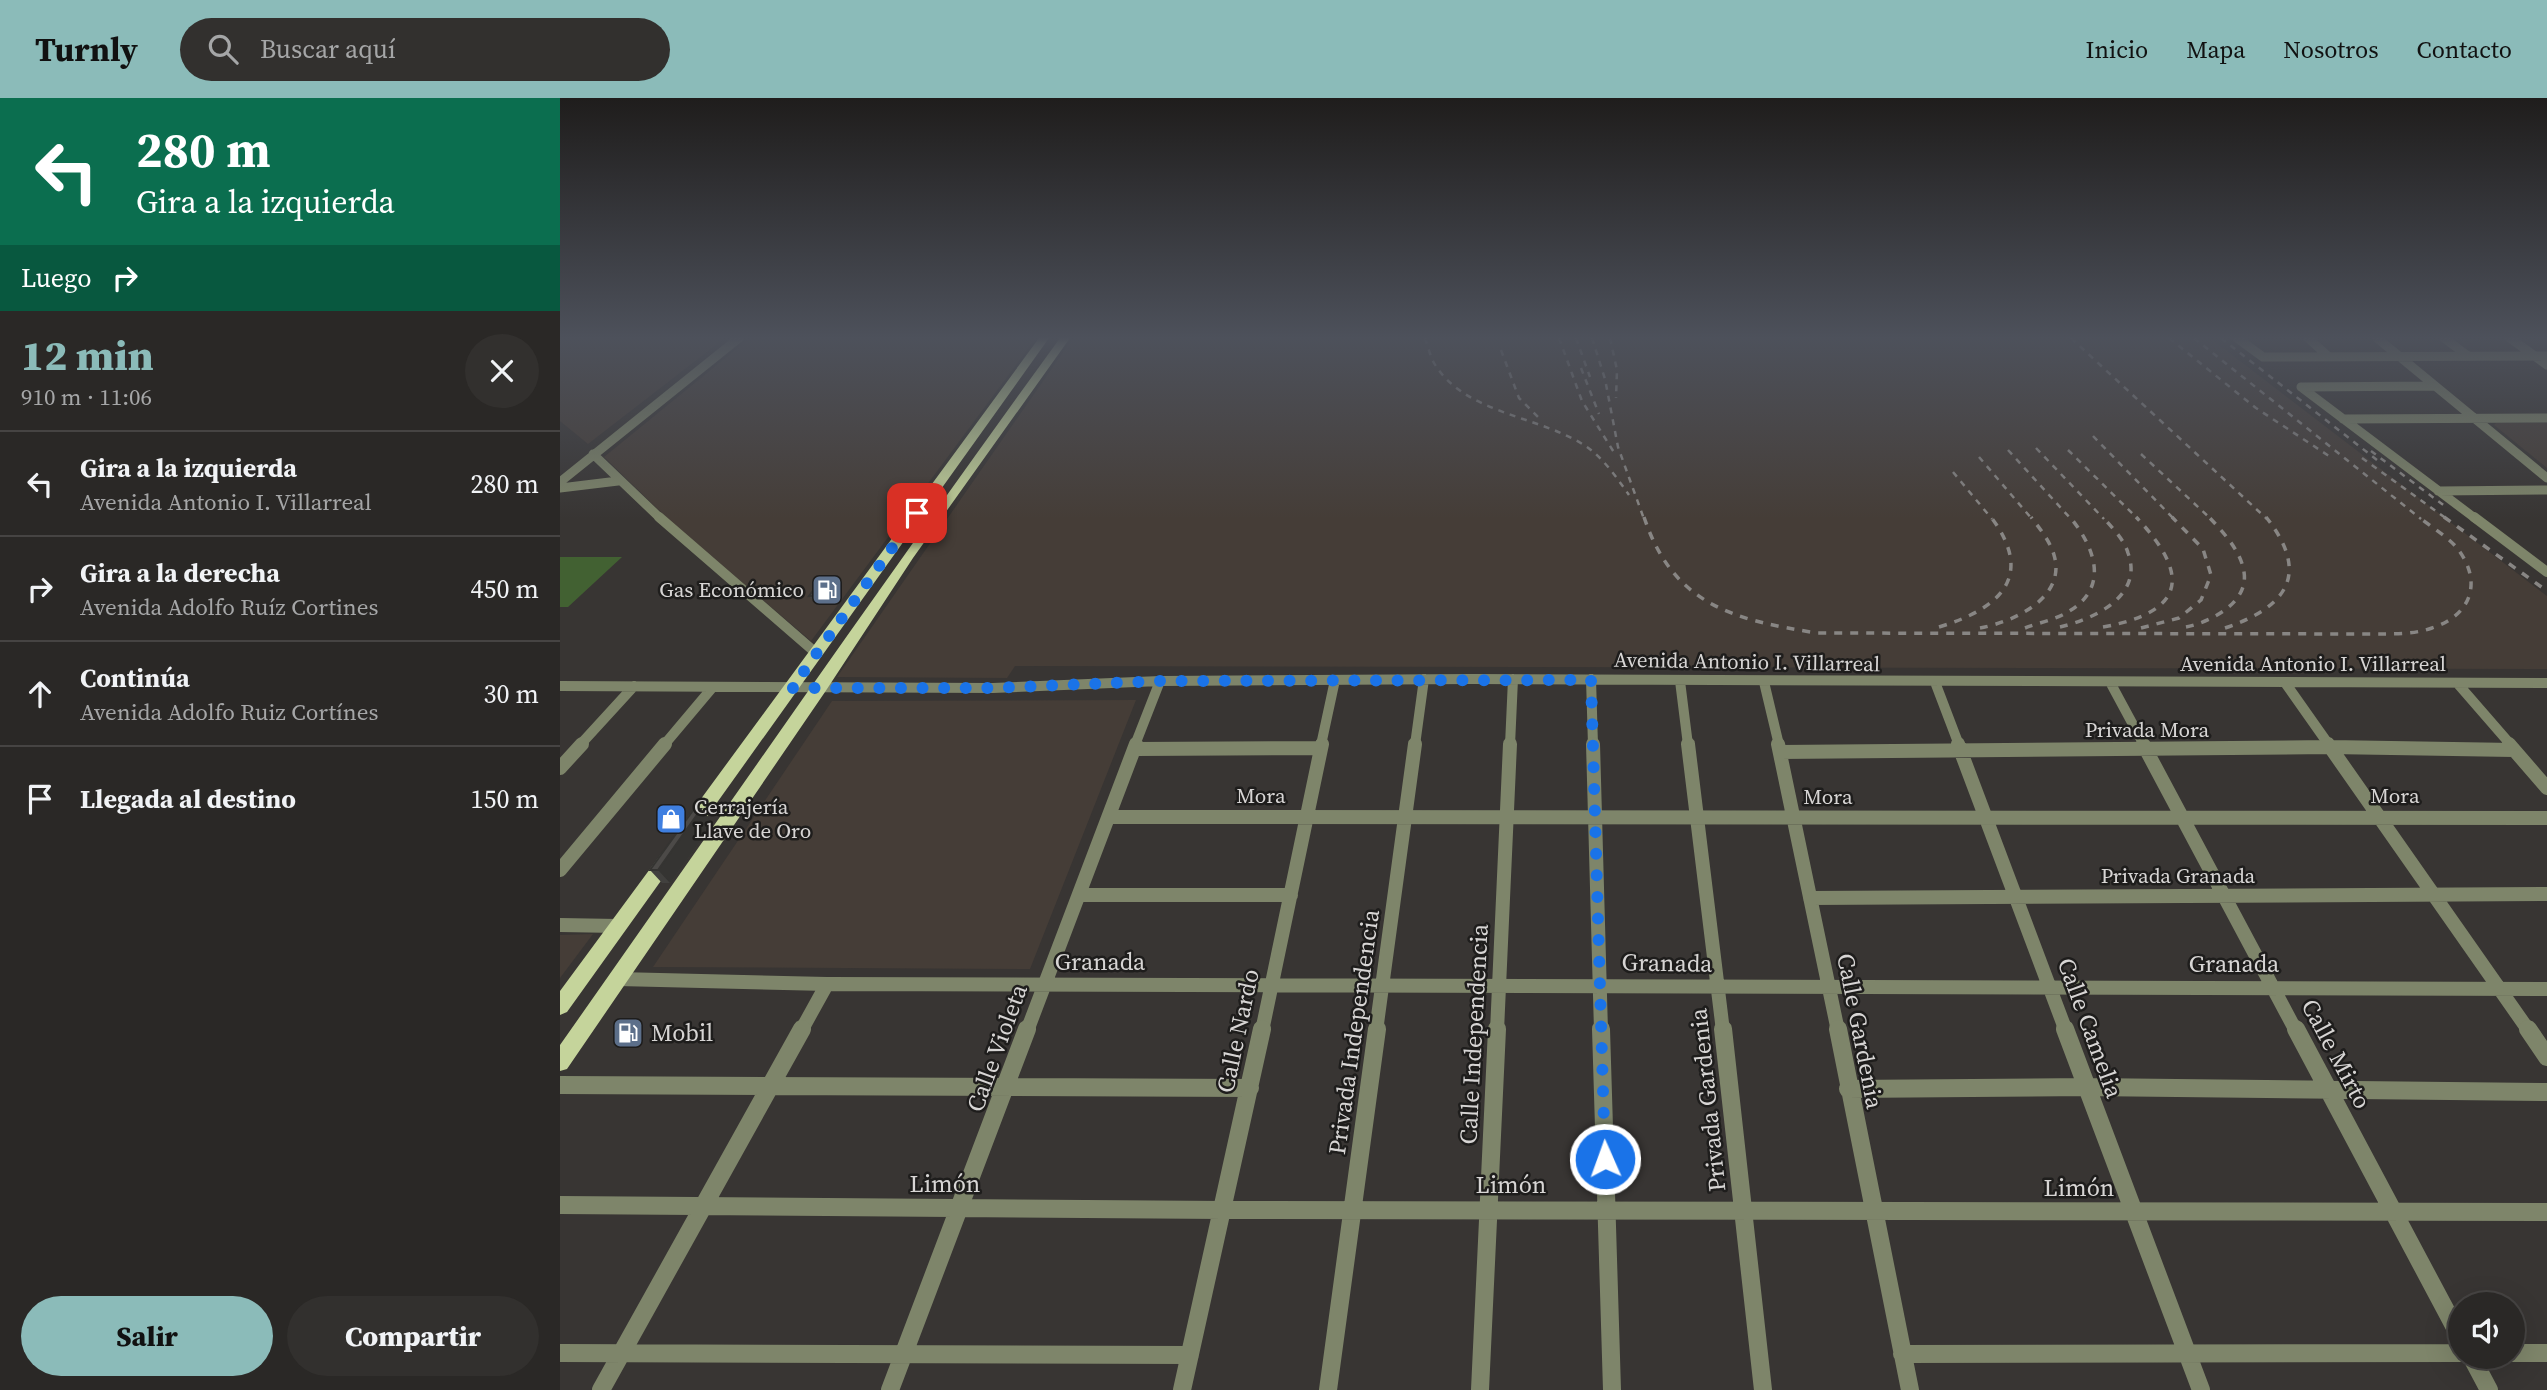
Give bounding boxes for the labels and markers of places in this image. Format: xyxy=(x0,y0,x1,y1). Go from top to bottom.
pin xyxy=(887,483,947,543)
fuel station icon: Gas Económico xyxy=(810,573,844,607)
place label: Gas Económico xyxy=(659,575,804,604)
place label: Cerrajería Llave de Oro xyxy=(694,792,811,845)
shop icon: Cerrajería Llave de Oro xyxy=(654,802,688,836)
fuel station icon: Mobil xyxy=(611,1016,645,1050)
place label: Mobil xyxy=(651,1016,713,1049)

